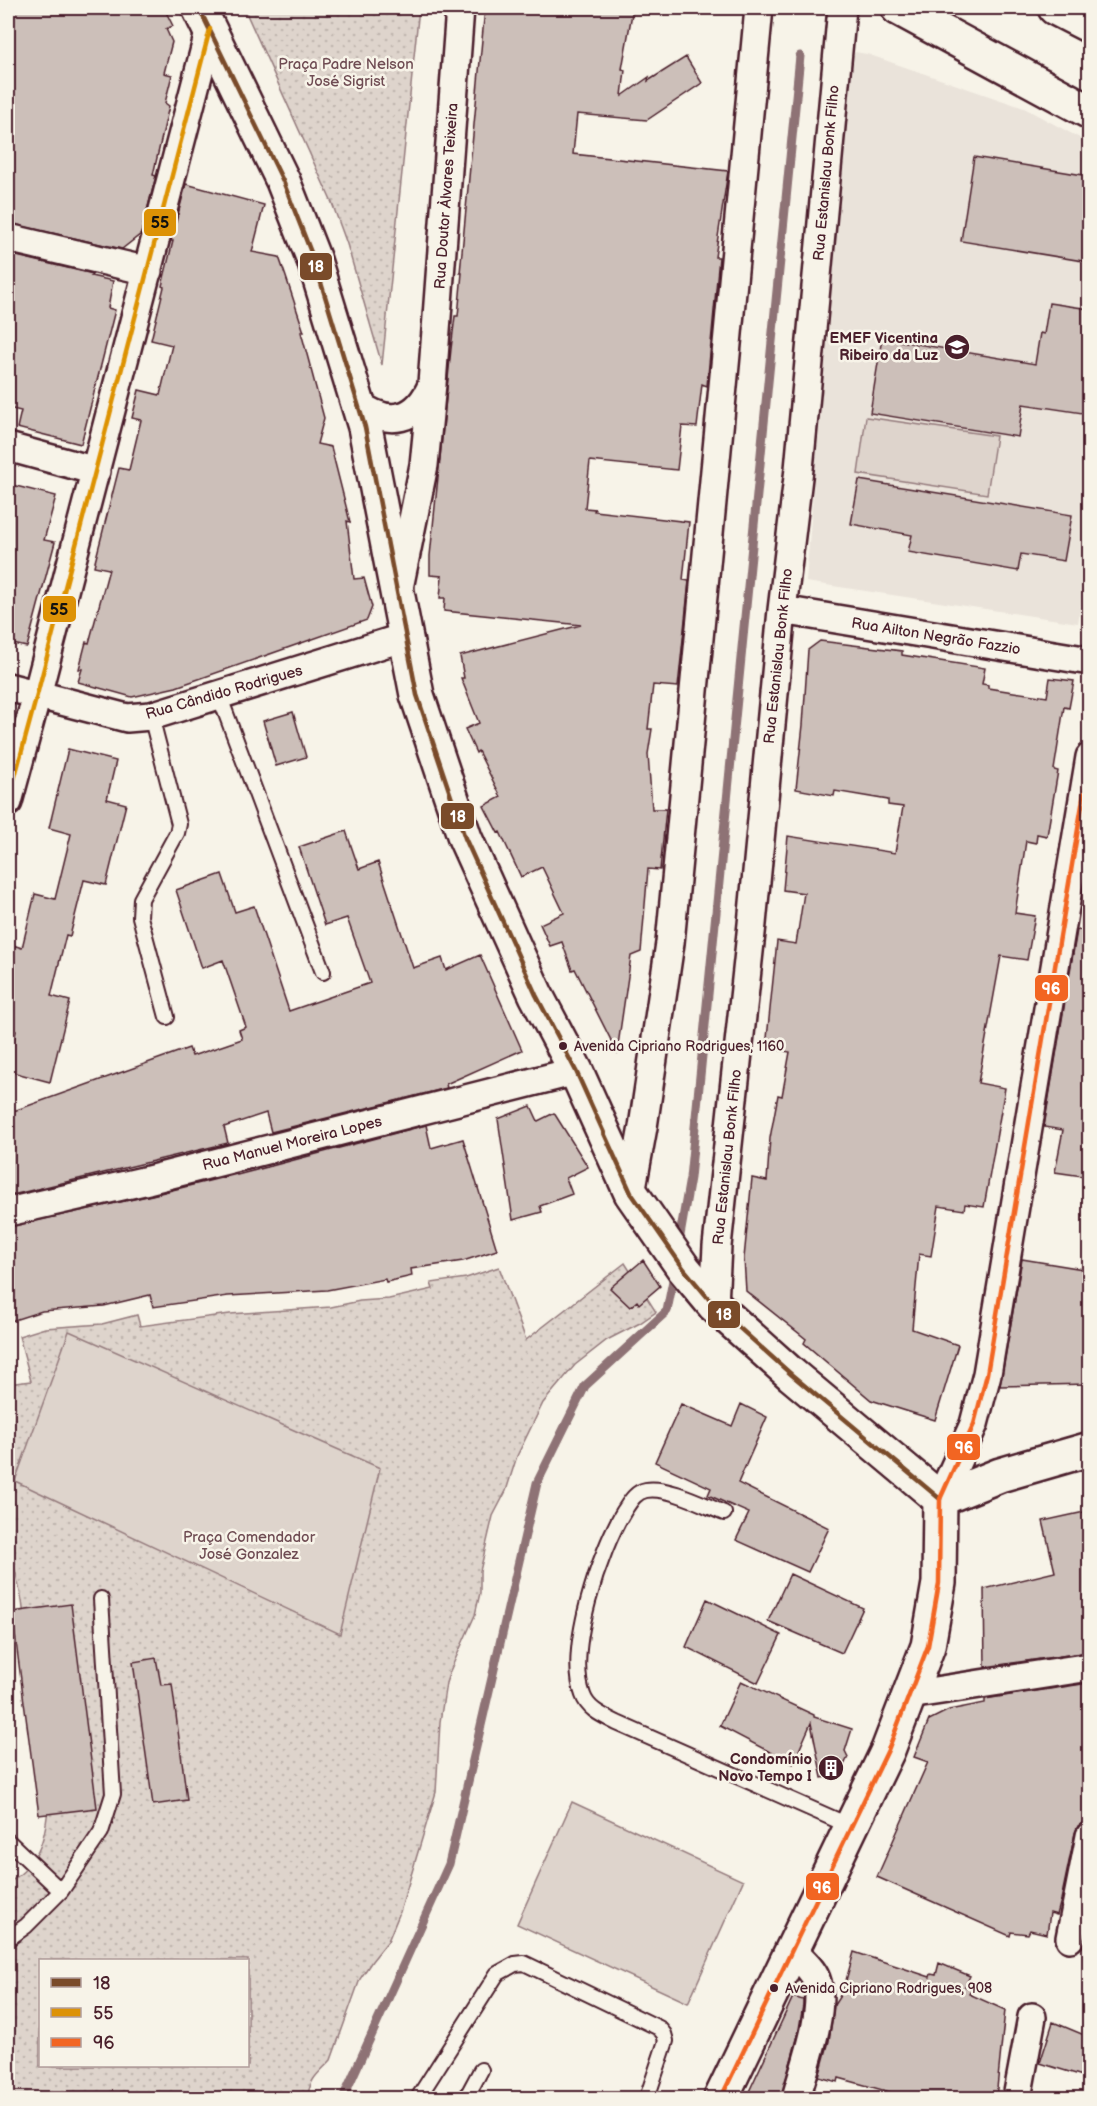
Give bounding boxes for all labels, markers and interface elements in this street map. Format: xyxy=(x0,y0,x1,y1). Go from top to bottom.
park label: Praça Padre Nelson José Sigrist xyxy=(278,55,414,91)
street label: Rua Estanislau Bonk Filho xyxy=(809,84,844,262)
street label: Rua Doutor Àlvares Teixeira xyxy=(431,102,462,290)
line badge: 55 xyxy=(143,208,177,237)
text: 55 xyxy=(151,214,169,233)
line badge: 18 xyxy=(299,252,333,281)
text: 18 xyxy=(308,258,324,277)
place label: EMEF Vicentina Ribeiro da Luz xyxy=(830,329,939,365)
school or university icon: EMEF Vicentina Ribeiro da Luz xyxy=(942,332,972,362)
street label: Rua Estanislau Bonk Filho xyxy=(760,567,797,745)
line badge: 55 xyxy=(42,595,77,623)
text: 55 xyxy=(50,601,68,620)
street label: Rua Ailton Negrão Fazzio xyxy=(850,614,1022,659)
street label: Rua Cândido Rodrigues xyxy=(143,661,305,724)
line badge: 18 xyxy=(440,802,475,830)
text: 18 xyxy=(450,808,466,827)
line badge: 96 xyxy=(1034,974,1069,1002)
text: 96 xyxy=(1041,980,1061,999)
place label: Avenida Cipriano Rodrigues, 1160 xyxy=(574,1038,784,1055)
marker: Avenida Cipriano Rodrigues, 1160 xyxy=(557,1040,569,1052)
street label: Rua Estanislau Bonk Filho xyxy=(709,1068,746,1246)
street label: Rua Manuel Moreira Lopes xyxy=(200,1112,384,1175)
line badge: 18 xyxy=(707,1300,741,1329)
text: 18 xyxy=(716,1306,732,1325)
line badge: 96 xyxy=(946,1433,981,1461)
text: 96 xyxy=(954,1439,974,1458)
park label: Praça Comendador José Gonzalez xyxy=(183,1528,316,1564)
place label: Condomínio Novo Tempo I xyxy=(718,1750,812,1786)
building icon: Condomínio Novo Tempo I xyxy=(816,1753,846,1783)
line badge: 96 xyxy=(805,1872,840,1901)
text: 96 xyxy=(812,1879,832,1898)
legend xyxy=(39,1959,249,2067)
text: 18 xyxy=(93,1973,110,1994)
place label: Avenida Cipriano Rodrigues, 908 xyxy=(785,1980,992,1997)
marker: Avenida Cipriano Rodrigues, 908 xyxy=(768,1982,780,1994)
text: 55 xyxy=(93,2003,114,2024)
text: 96 xyxy=(93,2033,114,2054)

